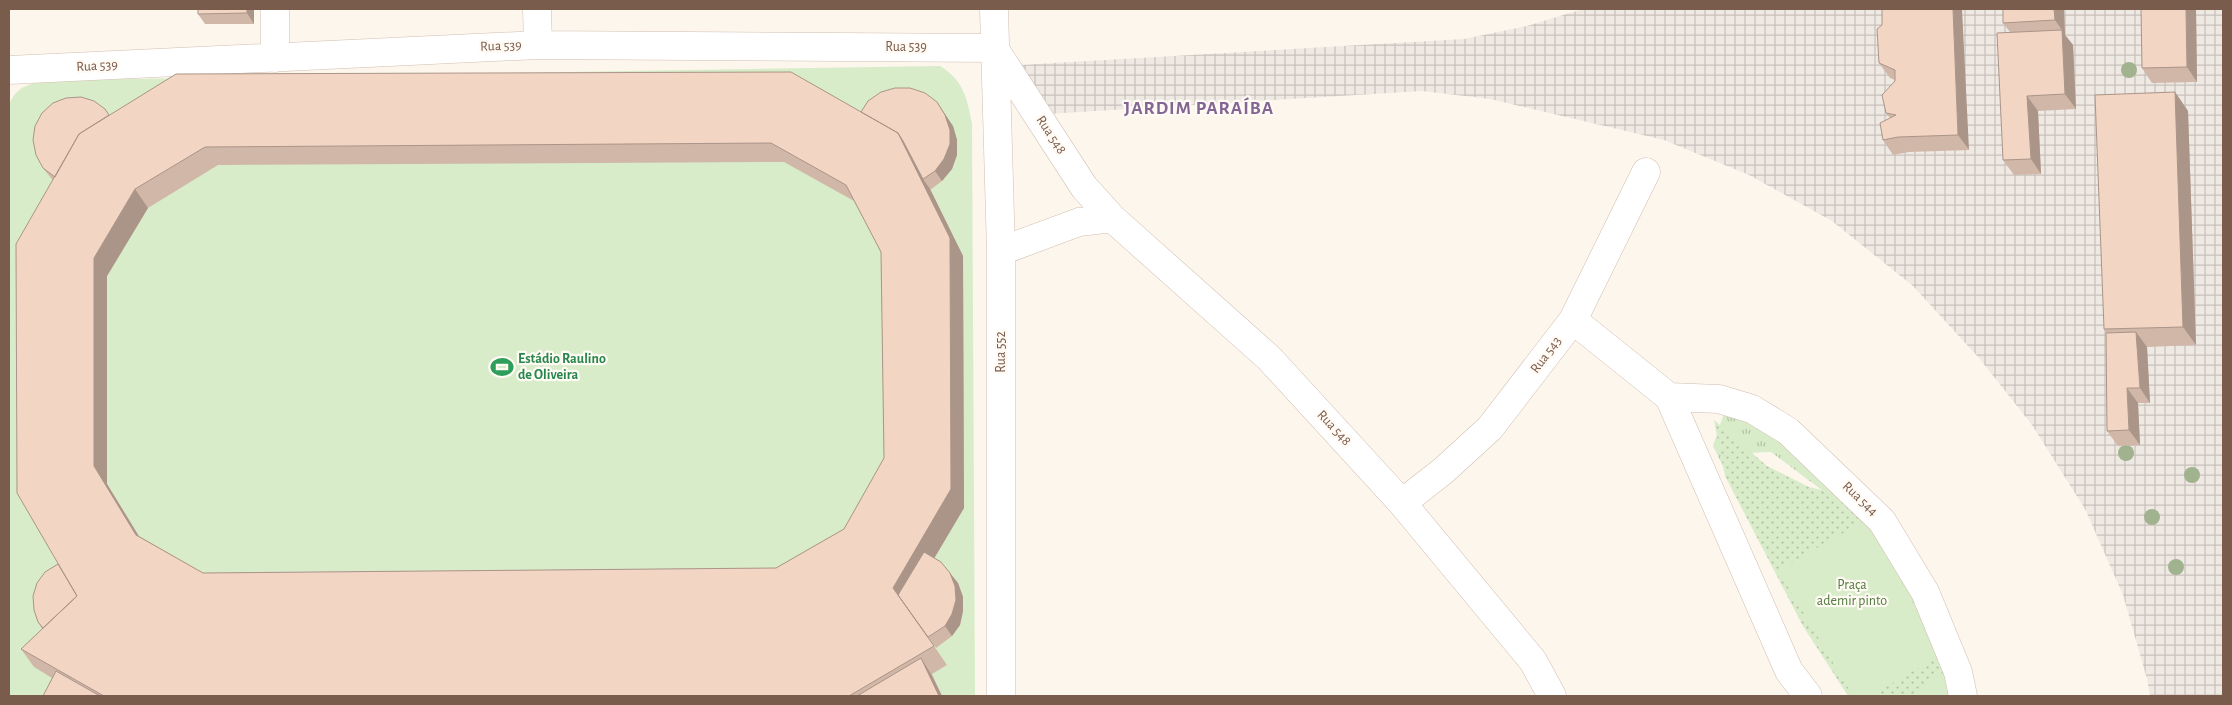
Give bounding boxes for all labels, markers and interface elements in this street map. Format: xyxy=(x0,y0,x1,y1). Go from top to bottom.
street label: Rua 539 xyxy=(480,38,522,54)
street label: Rua 539 xyxy=(885,40,927,54)
street label: Rua 539 xyxy=(76,58,118,74)
district label: JARDIM PARAÍBA xyxy=(1124,97,1274,118)
street label: Rua 548 xyxy=(1034,113,1068,157)
street label: Rua 552 xyxy=(994,331,1008,373)
street label: Rua 543 xyxy=(1528,334,1564,376)
place label: Estádio Raulino de Oliveira xyxy=(518,352,606,382)
sports icon: Estádio Raulino de Oliveira xyxy=(489,354,515,380)
street label: Rua 548 xyxy=(1314,408,1354,448)
street label: Rua 544 xyxy=(1840,479,1880,519)
park label: Praça ademir pinto xyxy=(1817,578,1887,608)

